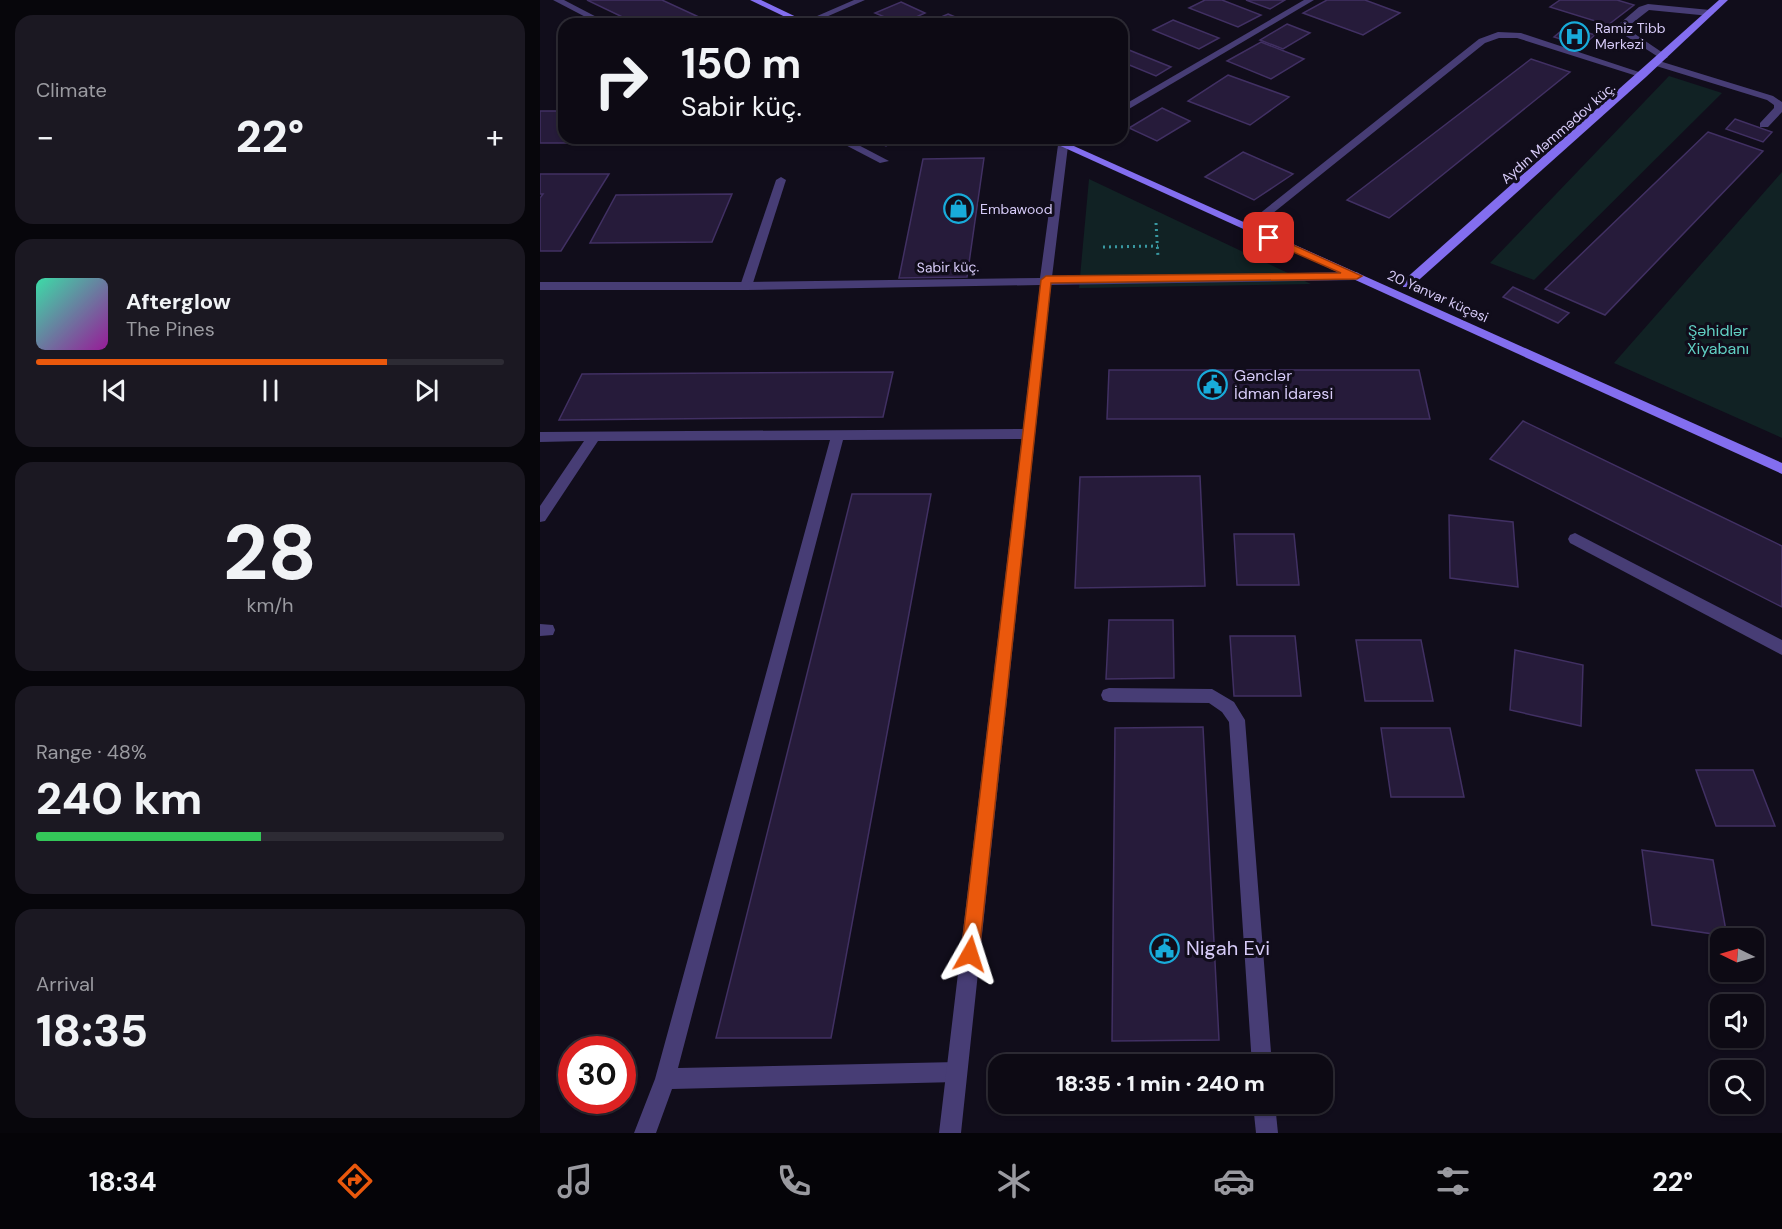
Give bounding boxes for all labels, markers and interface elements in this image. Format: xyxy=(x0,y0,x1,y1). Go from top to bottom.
place label: Ramiz Tibb Mərkəzi xyxy=(1595,19,1666,53)
hospital icon: Ramiz Tibb Mərkəzi xyxy=(1558,20,1590,52)
text: 150 m xyxy=(681,36,801,91)
icon: right xyxy=(582,42,660,120)
text: Climate xyxy=(36,77,107,103)
street label: Aydın Məmmədov küç. xyxy=(1497,78,1619,188)
text: Sabir küç. xyxy=(681,89,802,124)
text: 22° xyxy=(236,107,304,166)
text: − xyxy=(36,115,54,158)
text: + xyxy=(486,115,504,158)
shop icon: Embawood xyxy=(943,193,975,225)
place label: Embawood xyxy=(980,200,1052,218)
pin xyxy=(1243,212,1294,263)
icon: arrive xyxy=(1252,221,1285,254)
street label: Sabir küç. xyxy=(917,257,980,277)
street label: 20 Yanvar küçəsi xyxy=(1385,266,1491,326)
text: Afterglow xyxy=(126,287,231,316)
text: The Pines xyxy=(126,316,215,342)
park label: Şəhidlər Xiyabanı xyxy=(1687,320,1749,359)
place label: Gənclər İdman İdarəsi xyxy=(1234,365,1333,404)
public building icon: Gənclər İdman İdarəsi xyxy=(1197,368,1229,400)
icon: previous xyxy=(98,374,131,407)
icon: pause xyxy=(254,374,287,407)
icon: next xyxy=(410,374,443,407)
text: 28 xyxy=(223,502,317,603)
text: km/h xyxy=(246,592,294,618)
text: Range · 48% xyxy=(36,739,147,765)
text: 240 km xyxy=(36,769,202,828)
position arrow xyxy=(938,922,1002,986)
north arrow xyxy=(1710,928,1764,982)
map controls xyxy=(1710,928,1764,1114)
public building icon: Nigah Evi xyxy=(1149,932,1181,964)
place label: Nigah Evi xyxy=(1186,935,1270,961)
text: Arrival xyxy=(36,971,94,997)
button: sound xyxy=(1710,994,1764,1048)
text: 18:35 xyxy=(36,1001,148,1060)
speed limit sign: 30 xyxy=(558,1036,636,1114)
button: search xyxy=(1710,1060,1764,1114)
text: 18:35 · 1 min · 240 m xyxy=(1056,1069,1265,1098)
icon: directions xyxy=(334,1160,376,1202)
icon: music xyxy=(554,1160,596,1202)
icon: phone xyxy=(773,1160,815,1202)
icon: climate xyxy=(993,1160,1035,1202)
icon: car xyxy=(1213,1160,1255,1202)
icon: filters xyxy=(1432,1160,1474,1202)
text: 18:34 xyxy=(89,1164,156,1199)
text: 22° xyxy=(1652,1164,1693,1199)

